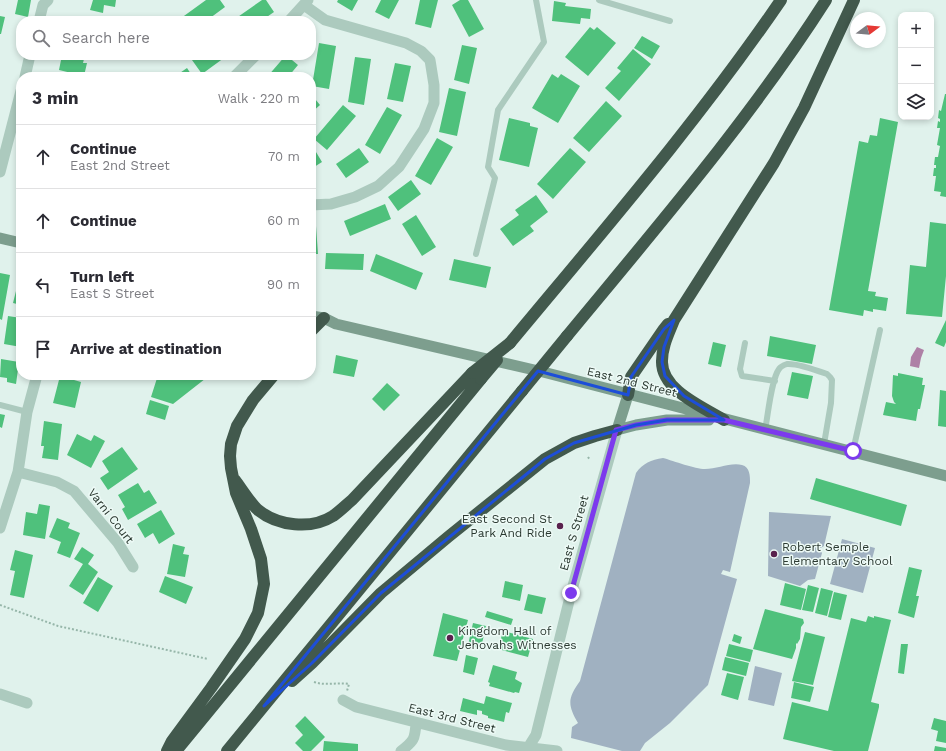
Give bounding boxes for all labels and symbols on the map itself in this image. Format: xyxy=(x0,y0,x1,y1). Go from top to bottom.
north arrow xyxy=(850,12,886,48)
street label: East 2nd Street xyxy=(586,364,678,400)
route start xyxy=(844,442,862,460)
street label: Varni Court xyxy=(85,486,137,546)
street label: East S Street xyxy=(557,494,591,572)
place label: East Second St Park And Ride xyxy=(462,512,552,540)
marker: East Second St Park And Ride xyxy=(555,521,565,531)
place label: Robert Semple Elementary School xyxy=(782,540,893,568)
marker: Robert Semple Elementary School xyxy=(769,549,779,559)
route end xyxy=(562,584,580,602)
place label: Kingdom Hall of Jehovahs Witnesses xyxy=(458,624,577,652)
marker: Kingdom Hall of Jehovahs Witnesses xyxy=(445,633,455,643)
street label: East 3rd Street xyxy=(407,700,497,736)

